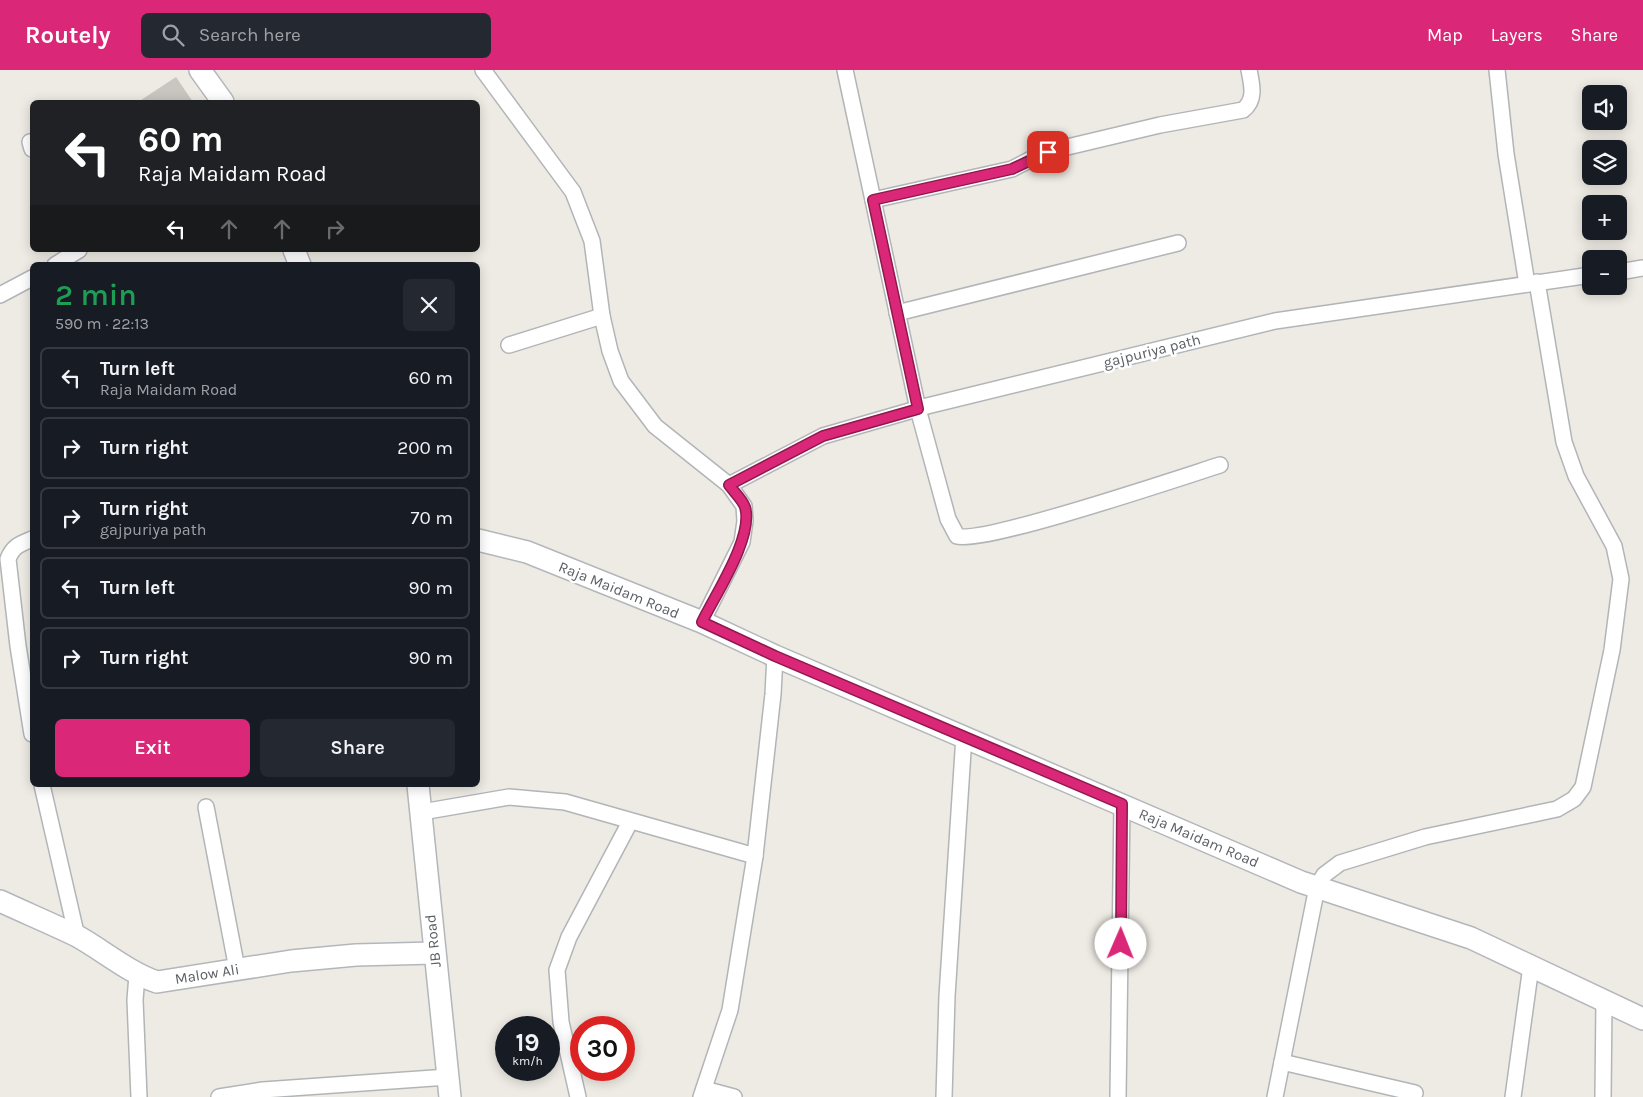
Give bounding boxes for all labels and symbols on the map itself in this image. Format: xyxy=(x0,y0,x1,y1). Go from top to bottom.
pin xyxy=(1027,131,1069,173)
street label: gajpuriya path xyxy=(1101,330,1203,372)
street label: Raja Maidam Road xyxy=(556,558,682,622)
street label: Raja Maidam Road xyxy=(1136,805,1262,871)
street label: JB Road xyxy=(421,913,445,969)
position arrow xyxy=(1094,917,1146,969)
street label: Malow Ali xyxy=(173,960,241,988)
speed limit sign: 30 xyxy=(570,1016,635,1081)

